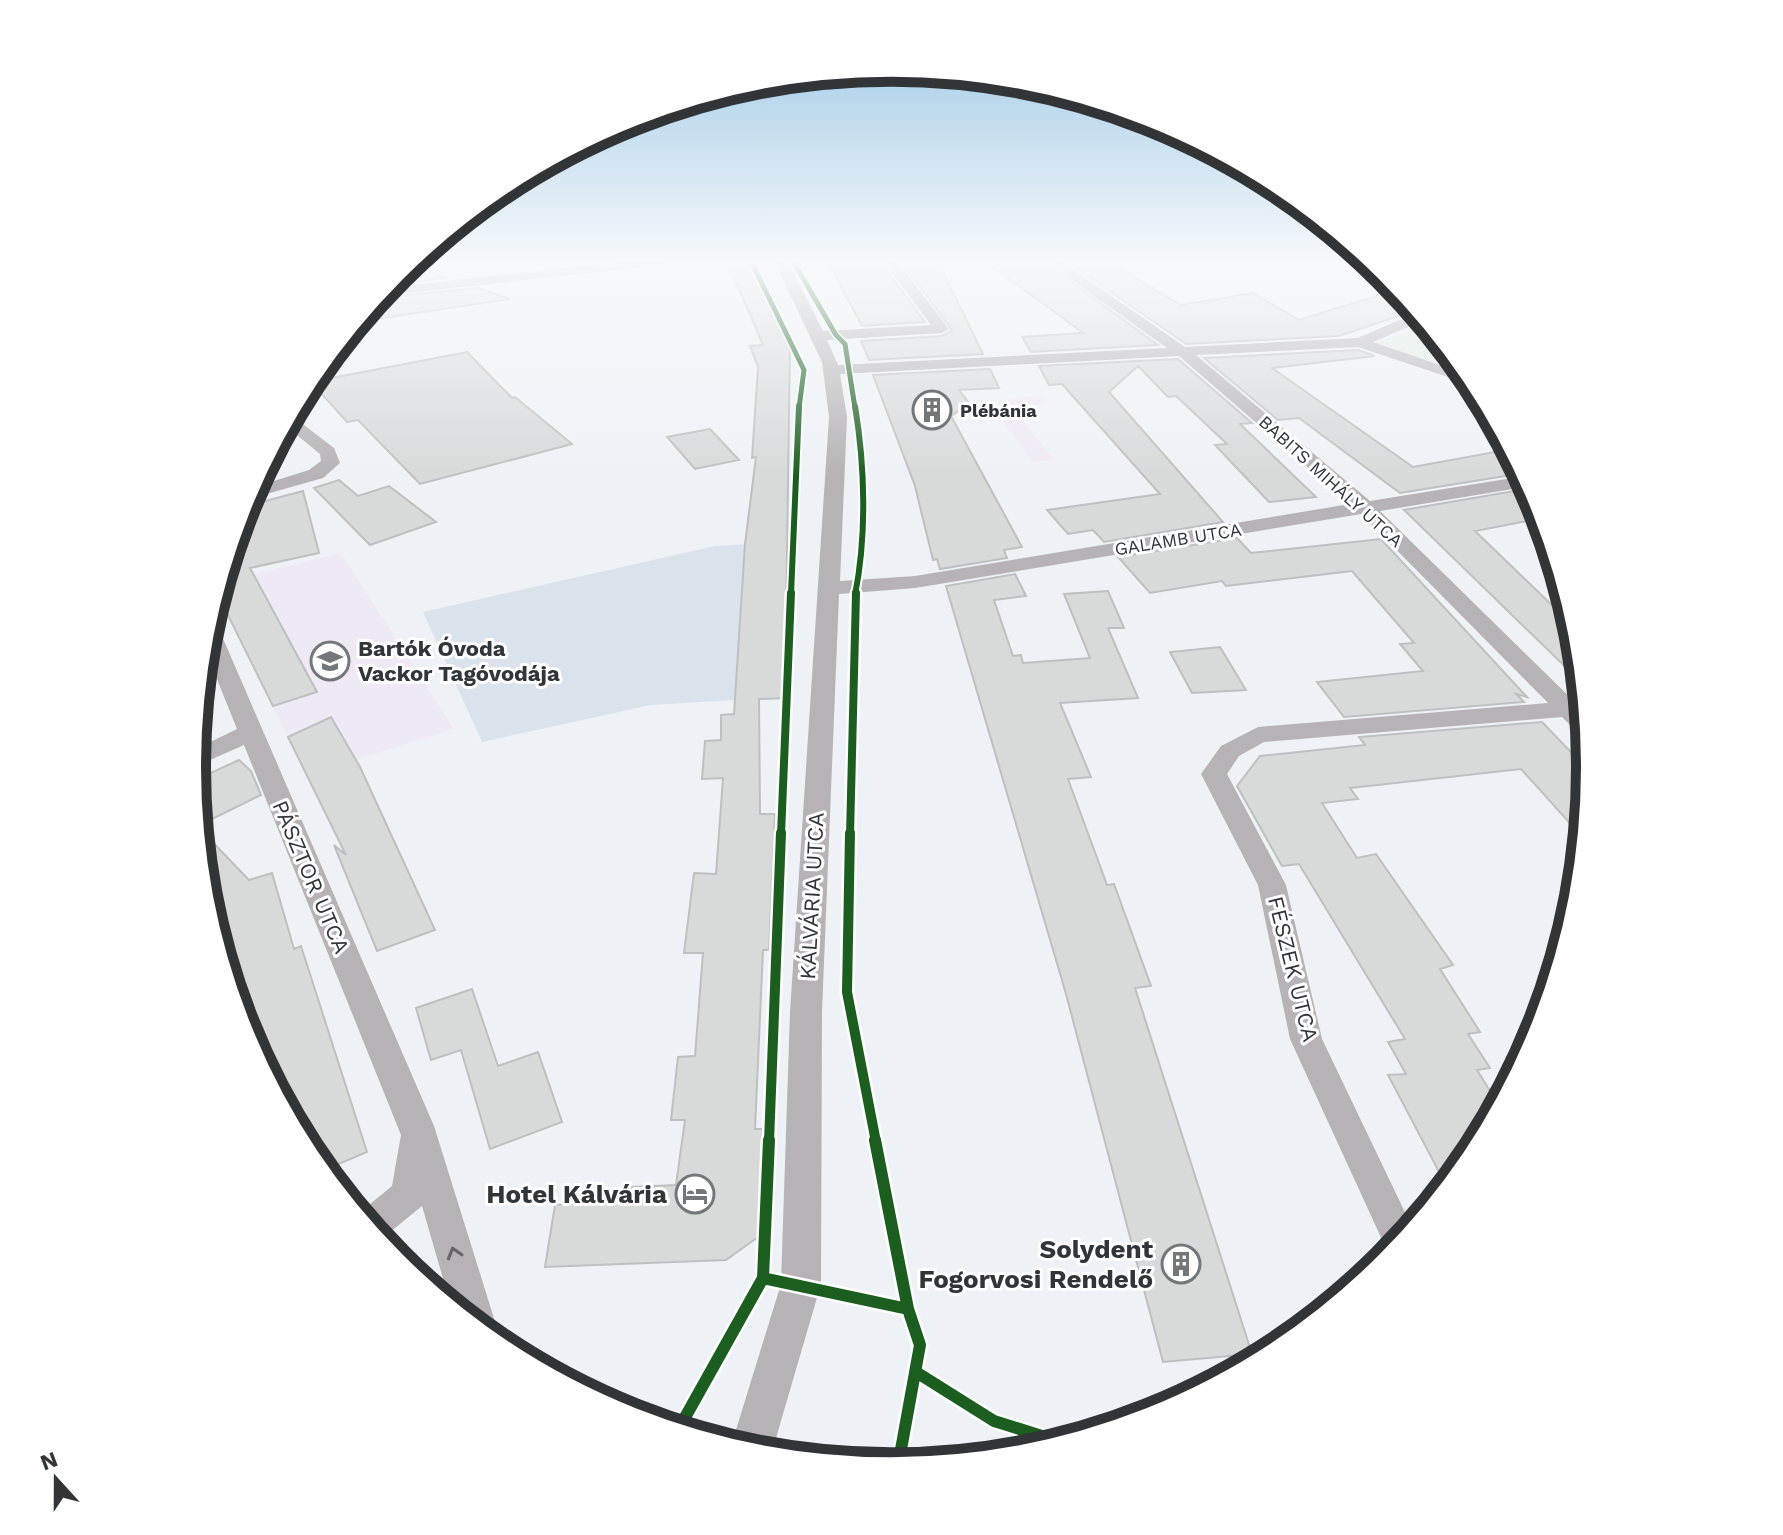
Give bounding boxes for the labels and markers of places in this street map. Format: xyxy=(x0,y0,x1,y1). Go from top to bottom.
building icon: Plébánia xyxy=(911,389,953,431)
place label: Plébánia xyxy=(960,400,1037,421)
place label: Bartók Óvoda Vackor Tagóvodája xyxy=(358,636,560,686)
school or university icon: Bartók Óvoda Vackor Tagóvodája xyxy=(309,640,351,682)
hotel icon: Hotel Kálvária xyxy=(674,1173,716,1215)
place label: Hotel Kálvária xyxy=(486,1179,667,1209)
place label: Solydent Fogorvosi Rendelő xyxy=(919,1234,1154,1294)
building icon: Solydent Fogorvosi Rendelő xyxy=(1160,1243,1202,1285)

